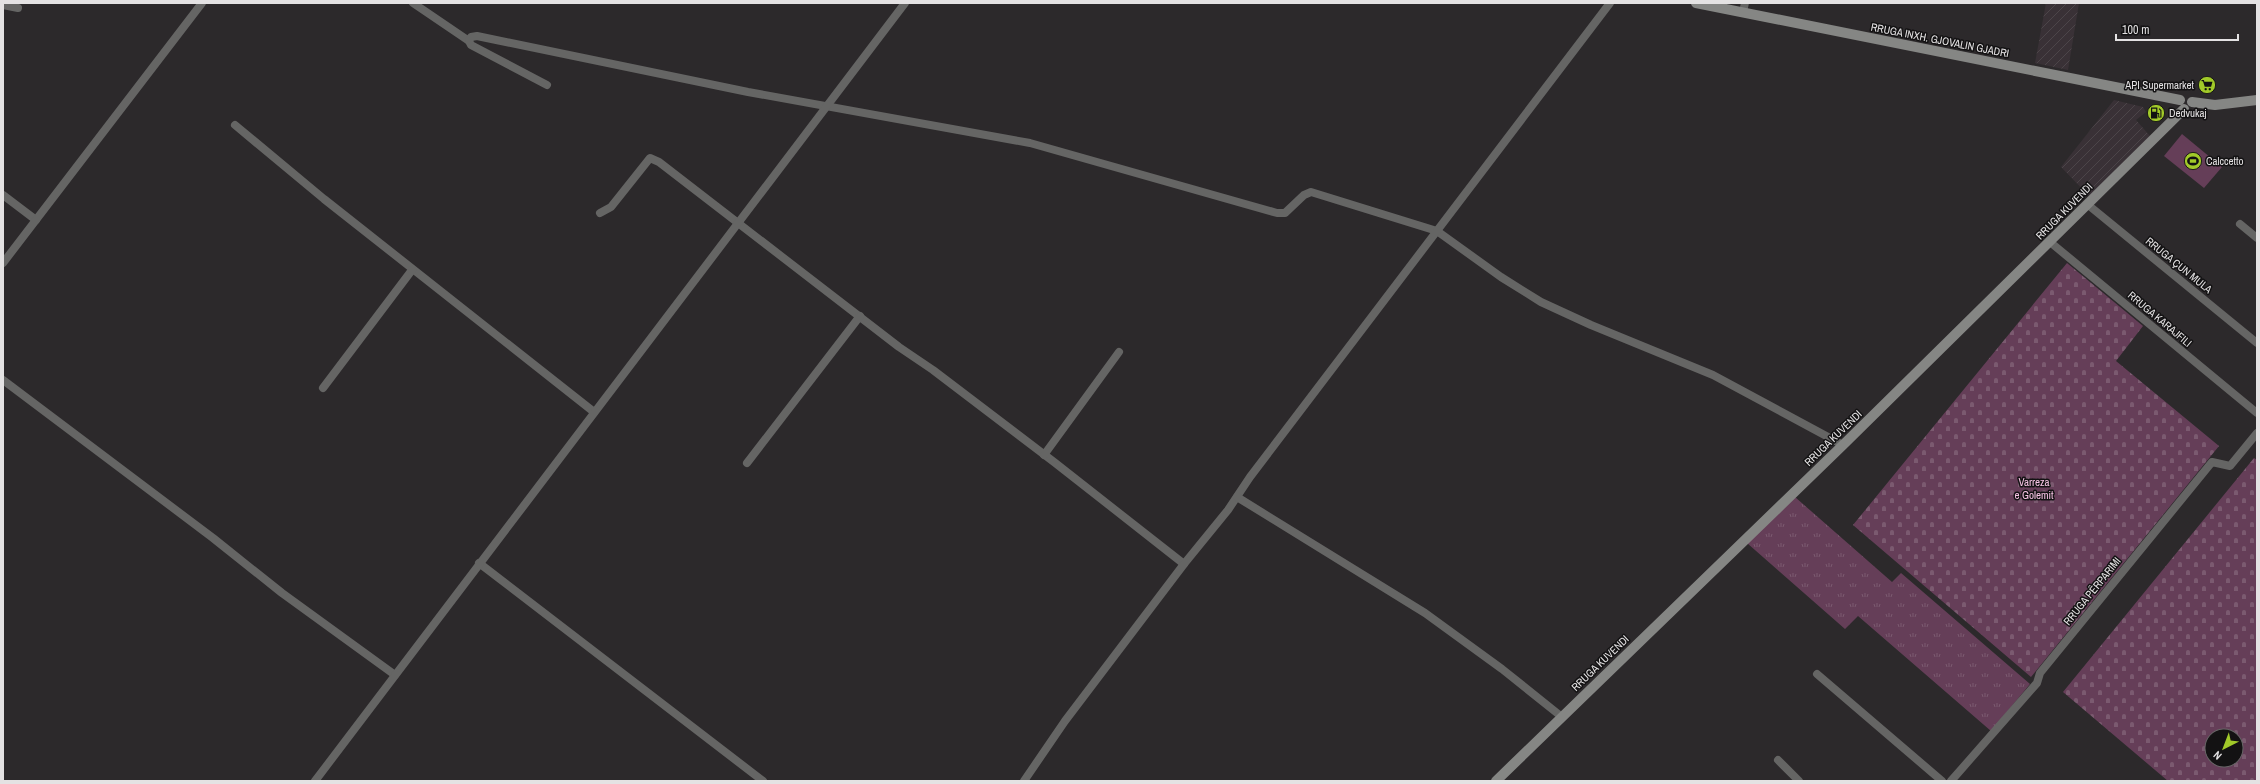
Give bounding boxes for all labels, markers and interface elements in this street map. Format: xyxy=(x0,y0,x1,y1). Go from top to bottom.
scale bar xyxy=(2116,16,2238,42)
street label: RRUGA INXH. GJOVALIN GJADRI xyxy=(1870,20,2010,60)
text: 100 m xyxy=(2122,22,2149,38)
supermarket icon: API Supermarket xyxy=(2197,75,2217,95)
place label: API Supermarket xyxy=(2124,78,2194,92)
fuel station icon: Dedvukaj xyxy=(2146,103,2166,123)
place label: Dedvukaj xyxy=(2169,106,2207,120)
sports icon: Calccetto xyxy=(2183,151,2203,171)
place label: Calccetto xyxy=(2206,154,2244,168)
street label: RRUGA KUVENDI xyxy=(2033,180,2095,242)
street label: RRUGA ÇUN MULA xyxy=(2143,234,2216,297)
street label: RRUGA KARAJFILI xyxy=(2125,288,2195,350)
street label: RRUGA KUVENDI xyxy=(1801,407,1865,469)
park label: Varreza e Golemit xyxy=(2014,475,2054,502)
street label: RRUGA PËRPARIMI xyxy=(2060,554,2124,628)
street label: RRUGA KUVENDI xyxy=(1568,632,1632,694)
north arrow xyxy=(2204,728,2244,768)
text: N xyxy=(2210,748,2224,763)

